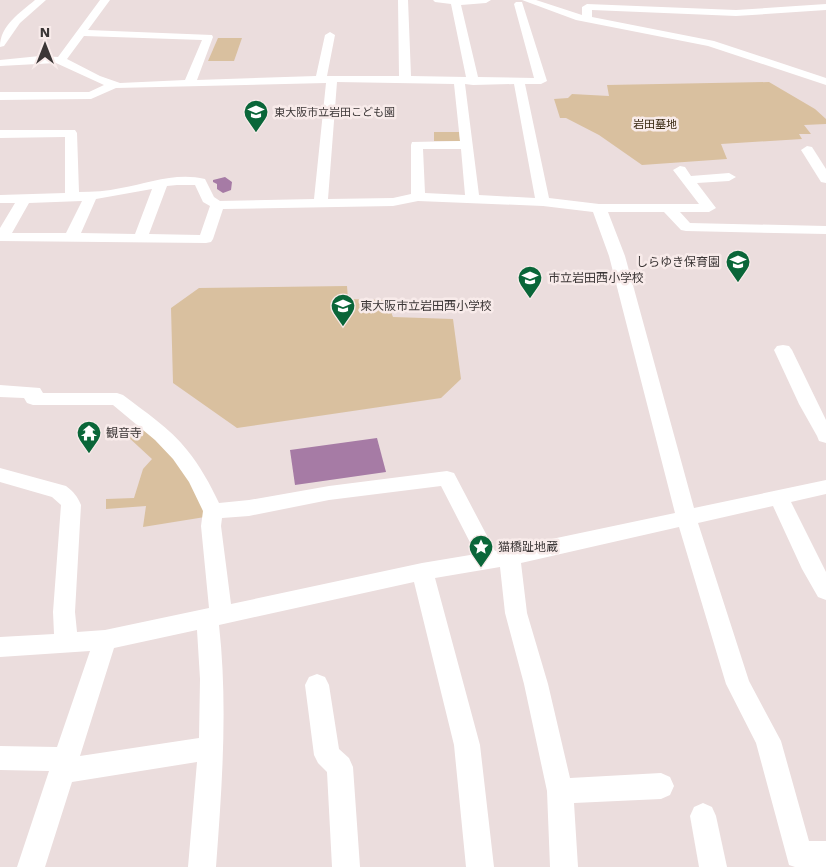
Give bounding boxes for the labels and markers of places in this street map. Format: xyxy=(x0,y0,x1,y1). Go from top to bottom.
school or university icon: 東大阪市立岩田こども園 xyxy=(243,99,269,133)
place label: 東大阪市立岩田こども園 xyxy=(274,106,395,119)
school or university icon: しらゆき保育園 xyxy=(725,249,751,283)
place label: しらゆき保育園 xyxy=(636,255,720,269)
school or university icon: 市立岩田西小学校 xyxy=(517,265,543,299)
place label: 市立岩田西小学校 xyxy=(548,271,644,285)
school or university icon: 東大阪市立岩田西小学校 xyxy=(330,293,356,327)
place label: 東大阪市立岩田西小学校 xyxy=(360,299,492,313)
temple icon: 観音寺 xyxy=(76,420,102,454)
place label: 観音寺 xyxy=(106,426,142,440)
place icon: 猫橋趾地蔵 xyxy=(468,534,494,568)
place label: 猫橋趾地蔵 xyxy=(498,540,558,554)

